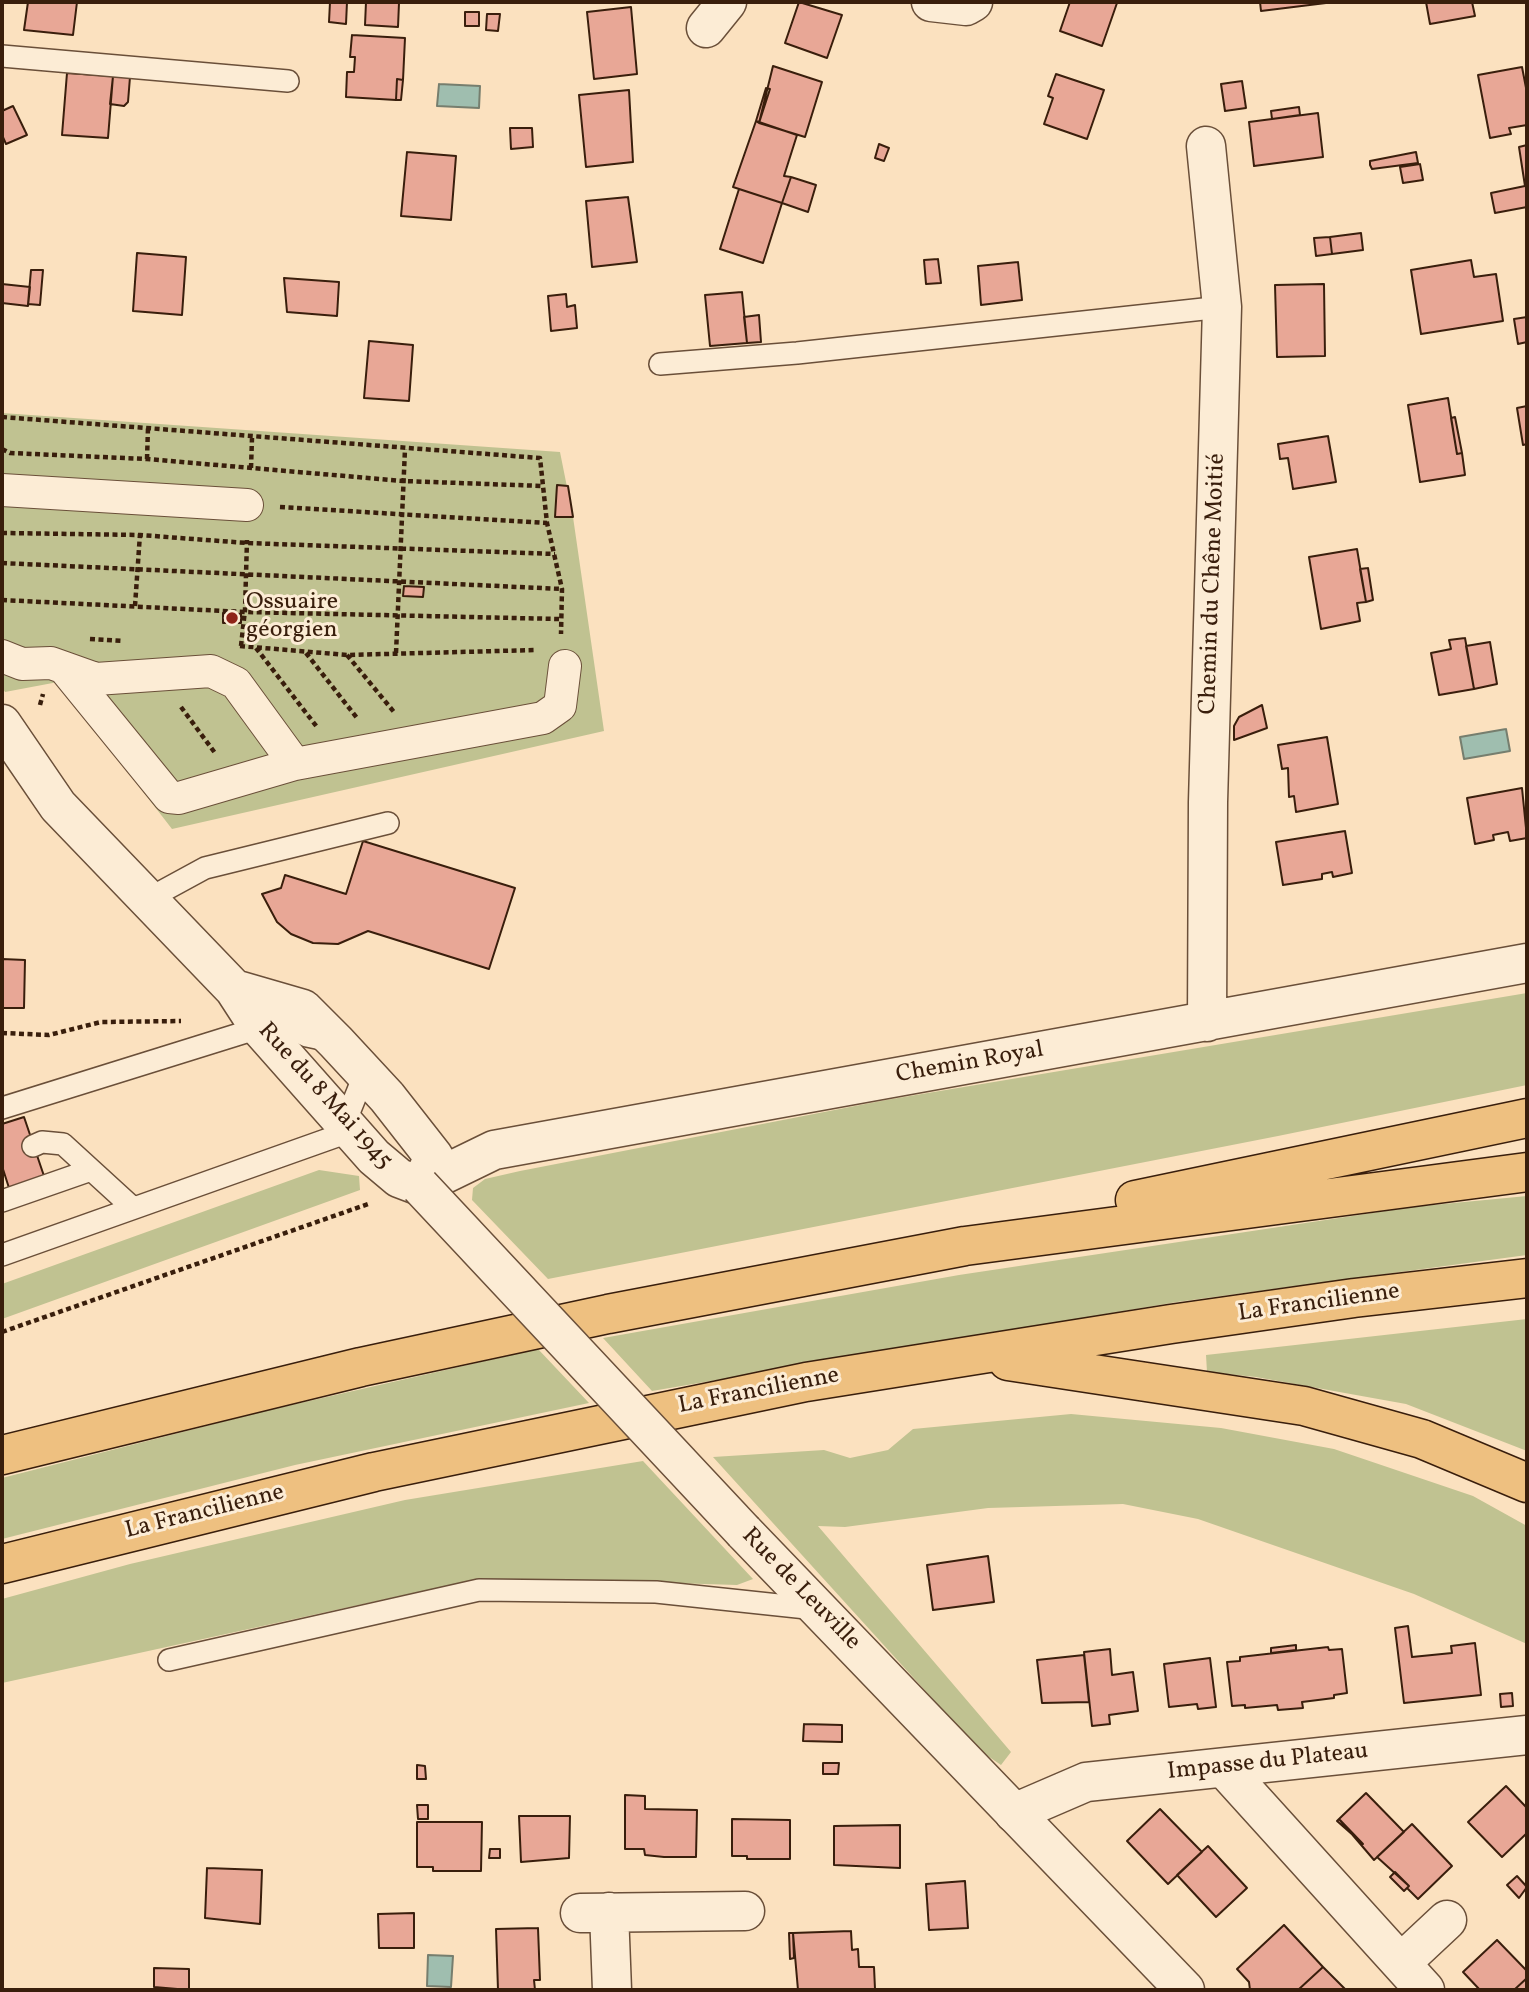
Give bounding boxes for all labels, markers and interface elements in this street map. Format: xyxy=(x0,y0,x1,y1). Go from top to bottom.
street label: Chemin du Chêne Moitié xyxy=(1195,453,1233,715)
place label: Ossuaire géorgien xyxy=(246,590,338,646)
marker: Ossuaire géorgien xyxy=(224,610,240,626)
street label: Rue du 8 Mai 1945 xyxy=(251,1018,397,1176)
street label: Chemin Royal xyxy=(894,1037,1046,1091)
street label: La Francilienne xyxy=(1236,1278,1402,1330)
street label: La Francilienne xyxy=(676,1362,842,1422)
street label: La Francilienne xyxy=(122,1479,288,1547)
street label: Rue de Leuville xyxy=(734,1523,866,1657)
street label: Impasse du Plateau xyxy=(1166,1738,1370,1788)

